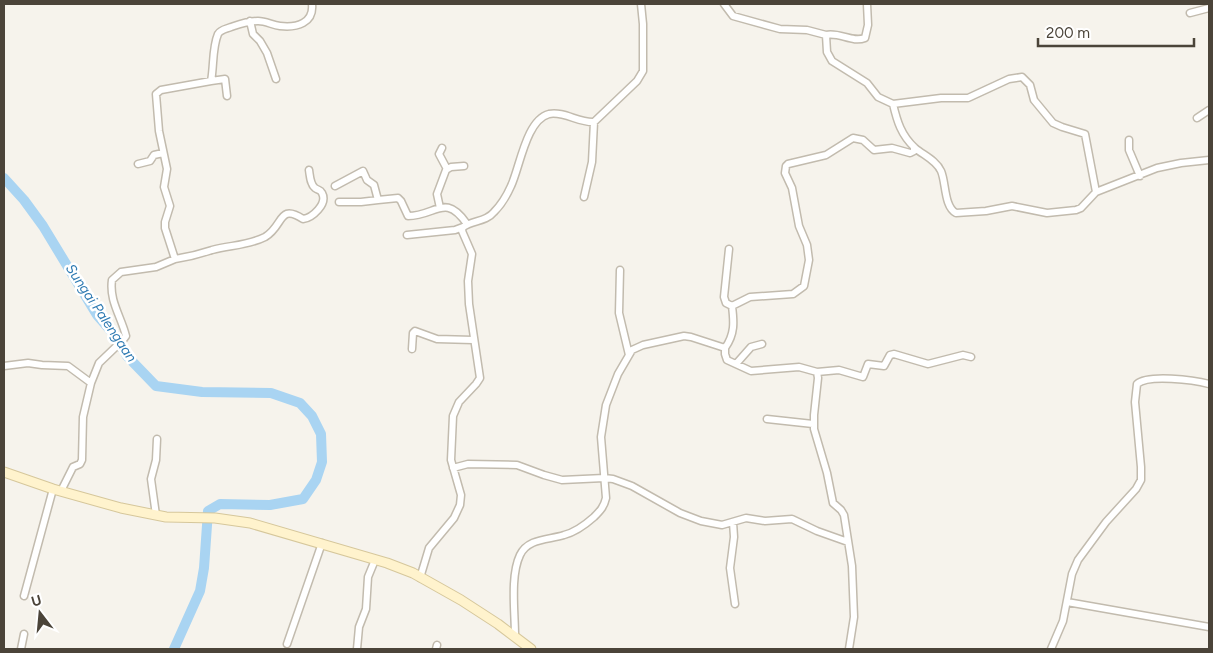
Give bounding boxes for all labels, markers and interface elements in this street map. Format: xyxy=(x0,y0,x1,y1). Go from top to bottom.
scale bar xyxy=(1038,15,1194,47)
text: 200 m xyxy=(1046,24,1090,42)
water label: Sungai Palengaan xyxy=(62,261,140,365)
north arrow xyxy=(15,588,65,638)
text: U xyxy=(29,591,44,611)

